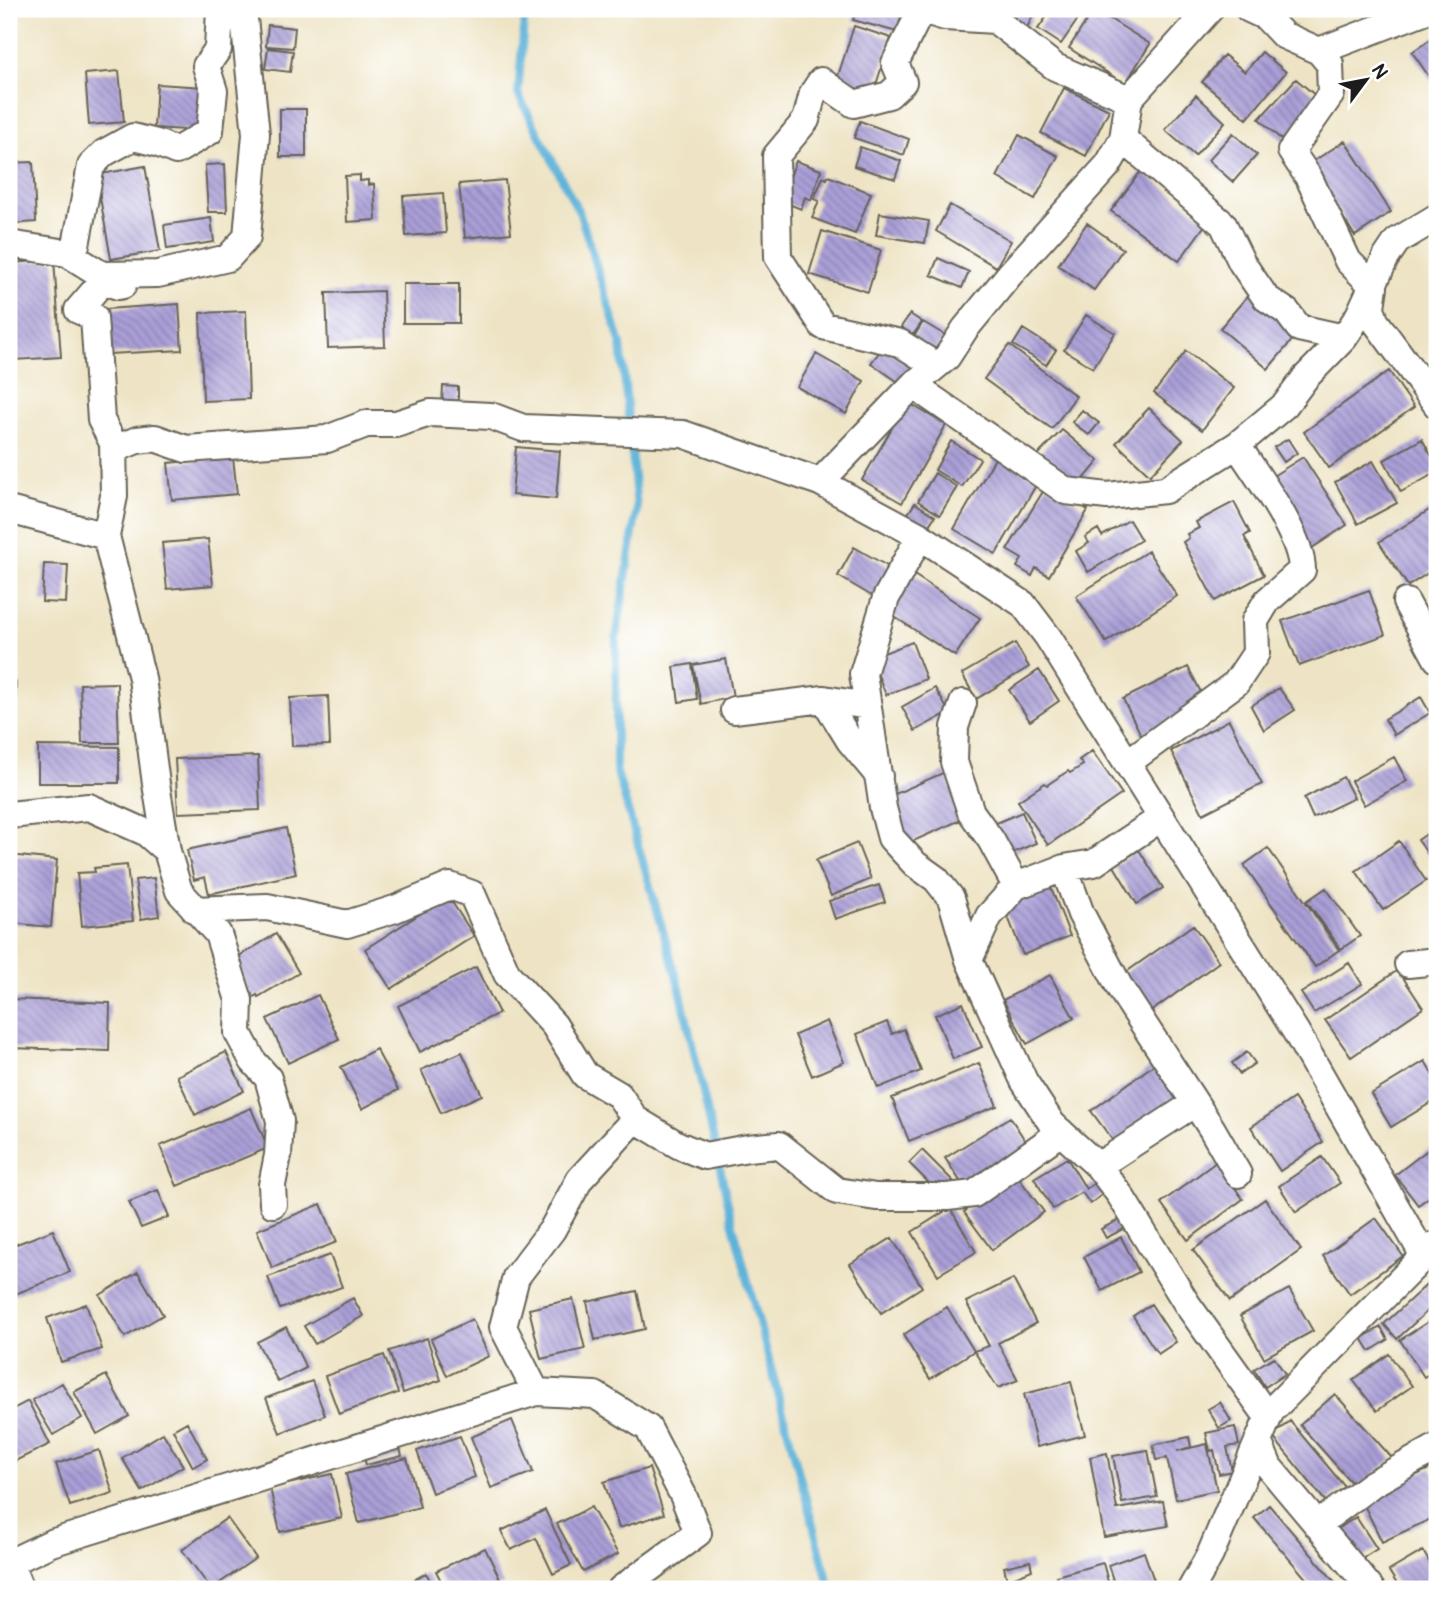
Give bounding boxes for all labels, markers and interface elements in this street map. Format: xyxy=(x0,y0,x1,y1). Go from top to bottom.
north arrow xyxy=(1330,46,1400,116)
text: N xyxy=(1366,60,1393,83)

